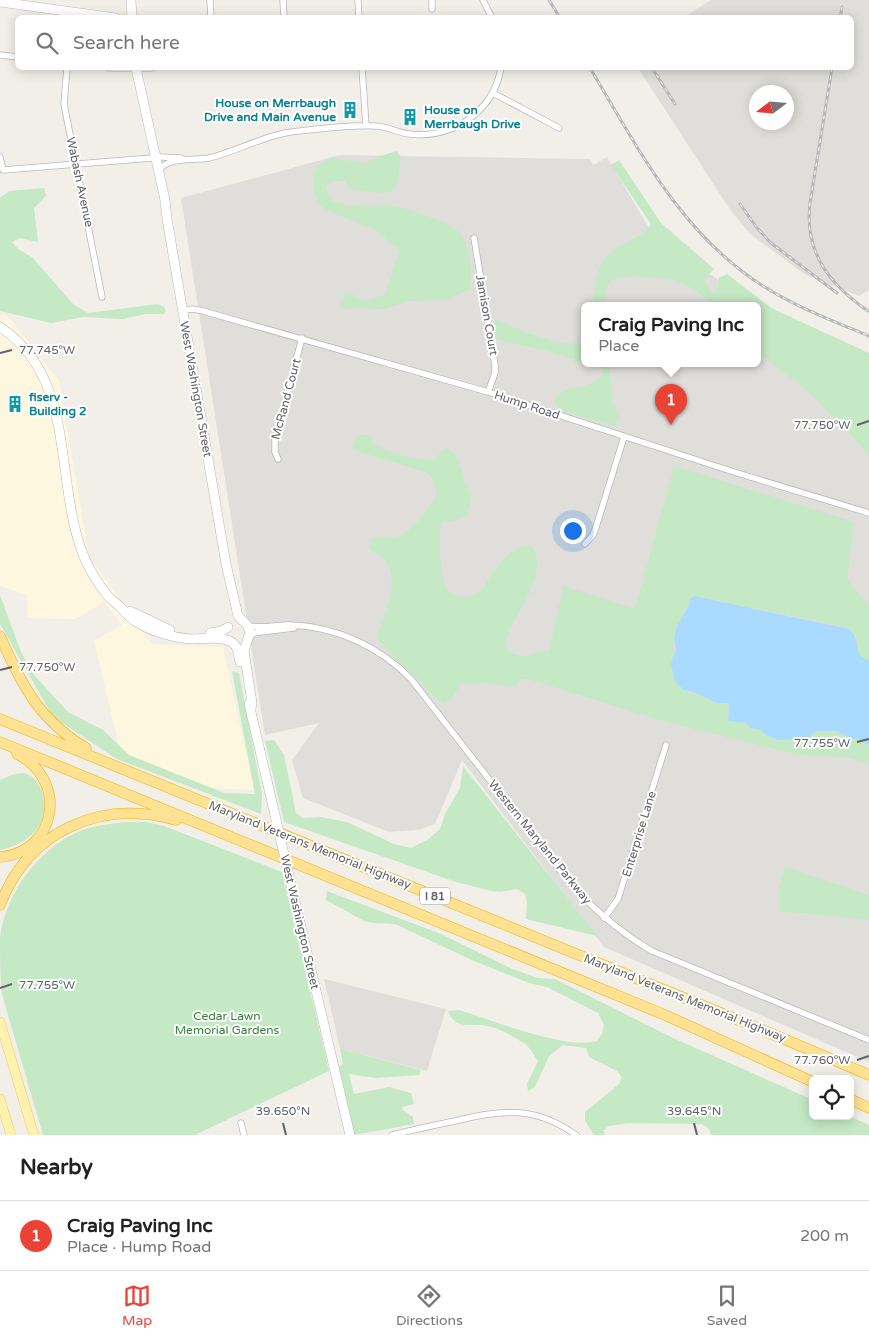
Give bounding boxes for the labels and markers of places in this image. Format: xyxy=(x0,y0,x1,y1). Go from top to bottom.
place label: House on Merrbaugh Drive and Main Avenue xyxy=(204,96,336,124)
building icon: House on Merrbaugh Drive and Main Avenue xyxy=(340,100,360,120)
place label: House on Merrbaugh Drive xyxy=(424,103,521,132)
building icon: House on Merrbaugh Drive xyxy=(400,107,420,127)
pin: 1 xyxy=(655,384,687,425)
place label: fiserv - Building 2 xyxy=(28,390,87,419)
building icon: fiserv - Building 2 xyxy=(5,394,25,414)

